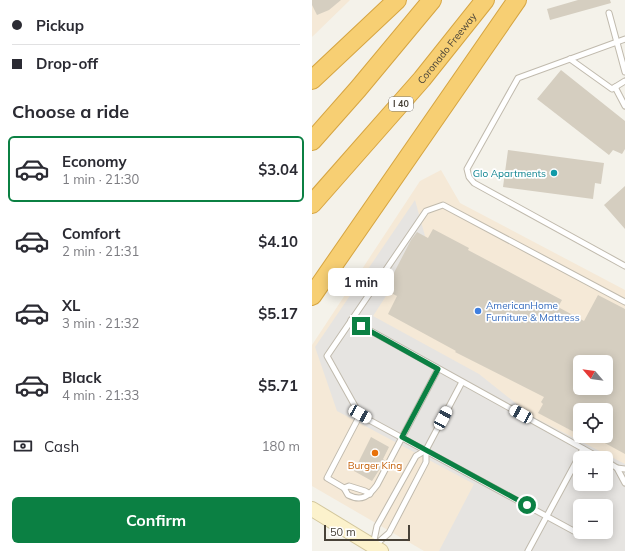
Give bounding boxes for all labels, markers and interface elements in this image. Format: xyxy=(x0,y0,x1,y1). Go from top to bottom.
street label: Coronado Freeway xyxy=(415,10,480,87)
text: Pickup xyxy=(36,16,84,35)
text: Drop-off xyxy=(36,54,98,73)
road number: I 40 xyxy=(389,97,413,111)
text: Choose a ride xyxy=(12,100,129,123)
icon: car xyxy=(14,151,50,187)
text: Economy xyxy=(62,152,127,171)
text: $3.04 xyxy=(258,160,298,179)
place label: Glo Apartments xyxy=(473,167,546,180)
marker: Glo Apartments xyxy=(549,168,559,178)
text: 1 min · 21:30 xyxy=(62,171,139,187)
icon: car xyxy=(14,223,50,259)
text: Comfort xyxy=(62,224,120,243)
text: $4.10 xyxy=(258,232,298,251)
text: 2 min · 21:31 xyxy=(62,243,139,259)
callout: 1 min xyxy=(328,268,394,296)
text: 1 min xyxy=(344,274,378,290)
icon: car xyxy=(14,295,50,331)
text: XL xyxy=(62,296,80,315)
place label: AmericanHome Furniture & Mattress xyxy=(486,299,580,324)
text: $5.17 xyxy=(258,304,298,323)
marker: AmericanHome Furniture & Mattress xyxy=(473,306,483,316)
text: 3 min · 21:32 xyxy=(62,315,139,331)
route end xyxy=(352,317,370,335)
north arrow xyxy=(573,355,613,395)
map controls xyxy=(573,355,613,539)
icon: car xyxy=(14,367,50,403)
text: Black xyxy=(62,368,101,387)
text: $5.71 xyxy=(258,376,298,395)
text: 4 min · 21:33 xyxy=(62,387,139,403)
car xyxy=(347,403,373,425)
car xyxy=(508,403,534,425)
button: locate xyxy=(573,403,613,443)
car xyxy=(432,405,454,431)
icon: cash xyxy=(12,435,34,457)
text: Cash xyxy=(44,437,79,456)
text: 180 m xyxy=(262,438,300,454)
marker: Burger King xyxy=(370,448,380,458)
button: + xyxy=(573,451,613,491)
place label: Burger King xyxy=(348,459,402,472)
route start xyxy=(518,496,536,514)
button: Confirm xyxy=(12,497,300,543)
button: − xyxy=(573,499,613,539)
scale bar xyxy=(324,523,410,542)
text: 50 m xyxy=(330,525,356,539)

